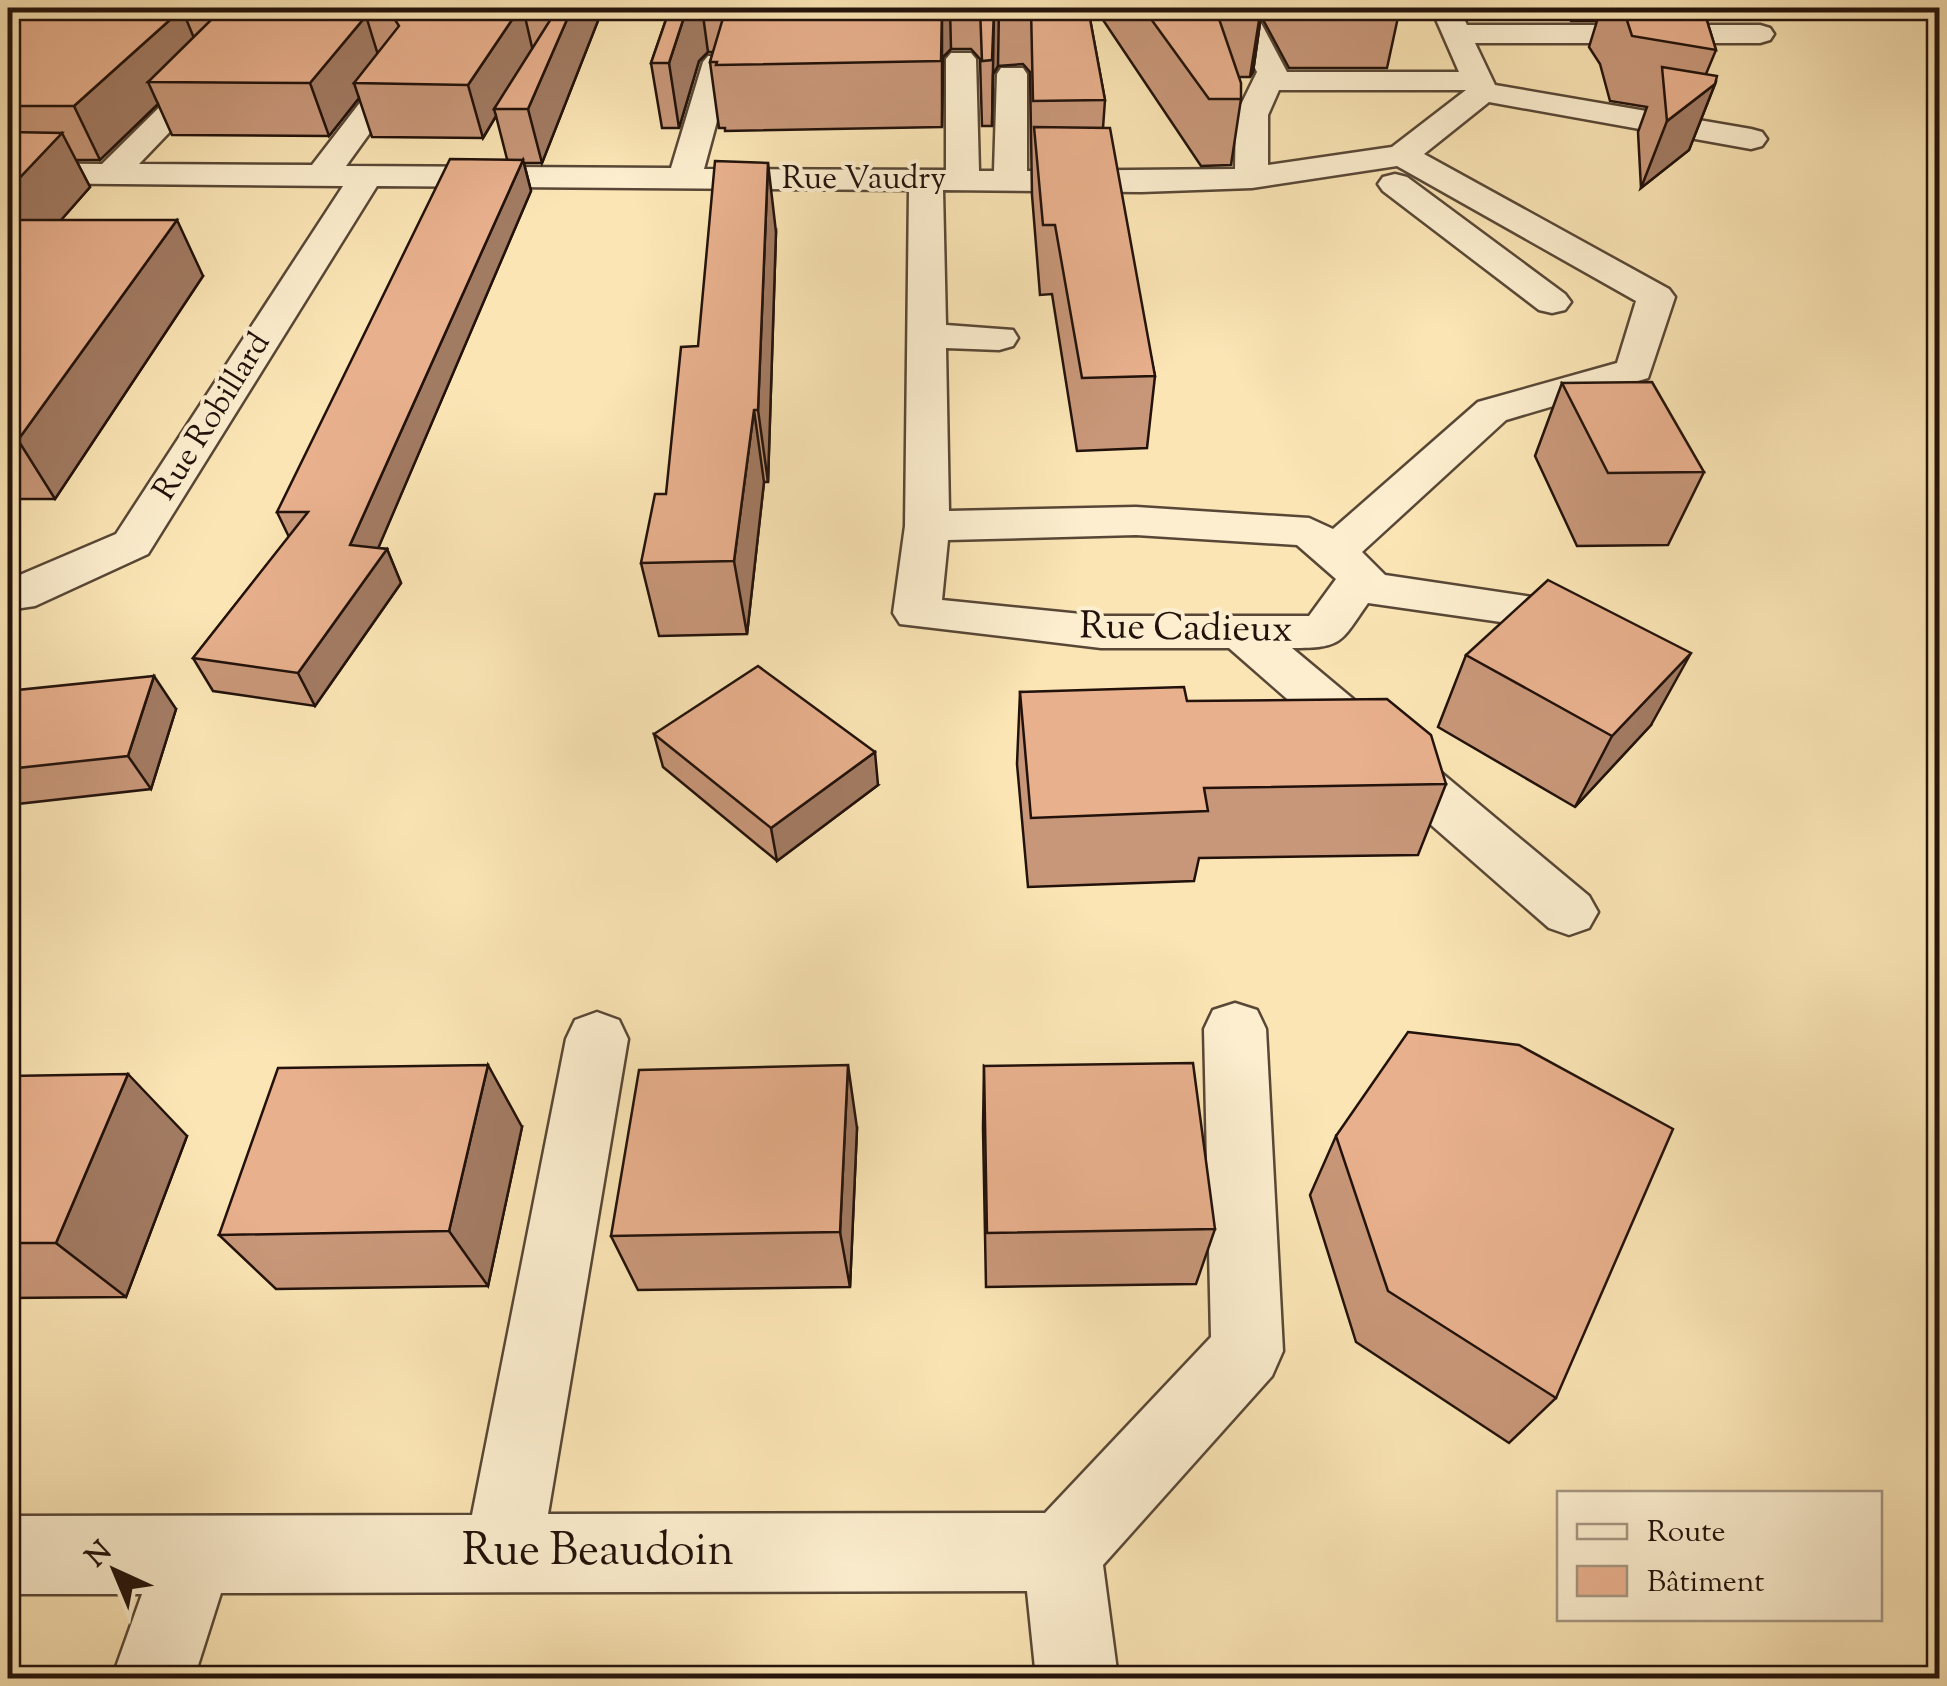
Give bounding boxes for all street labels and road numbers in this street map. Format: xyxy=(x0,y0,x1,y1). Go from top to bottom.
street label: Rue Vaudry xyxy=(782,157,946,203)
street label: Rue Robillard xyxy=(143,324,283,510)
street label: Rue Cadieux xyxy=(1079,601,1293,659)
street label: Rue Beaudoin xyxy=(462,1521,734,1586)

